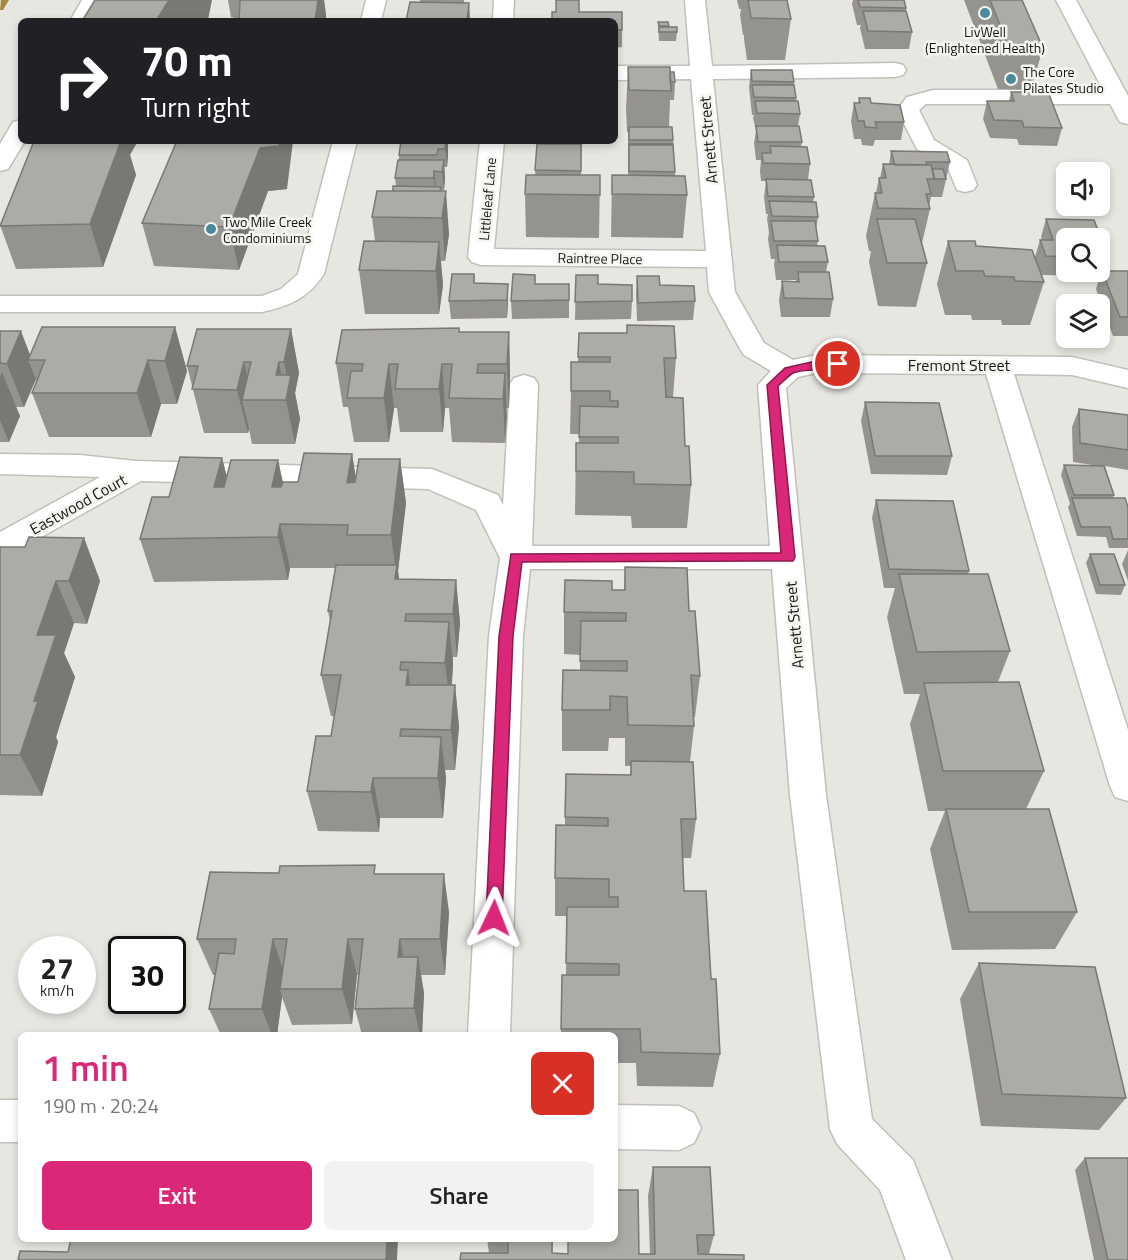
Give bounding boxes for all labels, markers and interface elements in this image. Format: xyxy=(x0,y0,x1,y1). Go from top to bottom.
marker: LivWell (Enlightened Health) xyxy=(978,6,992,20)
place label: LivWell (Enlightened Health) xyxy=(925,21,1045,58)
text: 70 m xyxy=(141,28,233,92)
icon: right xyxy=(42,42,120,120)
place label: The Core Pilates Studio xyxy=(1023,61,1104,98)
marker: The Core Pilates Studio xyxy=(1004,72,1018,86)
text: Turn right xyxy=(141,86,250,127)
street label: Arnett Street xyxy=(692,95,724,185)
street label: Littleleaf Lane xyxy=(473,157,501,241)
map controls xyxy=(1056,162,1110,348)
button: sound xyxy=(1056,162,1110,216)
place label: Two Mile Creek Condominiums xyxy=(223,211,312,248)
marker: Two Mile Creek Condominiums xyxy=(204,222,218,236)
button: search xyxy=(1056,228,1110,282)
street label: Raintree Place xyxy=(557,247,643,269)
button: layers xyxy=(1056,294,1110,348)
pin xyxy=(812,338,863,389)
icon: arrive xyxy=(821,347,854,380)
street label: Fremont Street xyxy=(908,353,1011,377)
street label: Eastwood Court xyxy=(25,467,131,541)
street label: Arnett Street xyxy=(778,580,810,670)
position arrow xyxy=(462,886,526,950)
speed limit sign: 30 xyxy=(108,936,186,1014)
text: 27 xyxy=(40,945,74,991)
text: km/h xyxy=(40,979,74,1002)
text: 1 min xyxy=(42,1040,129,1095)
button: close xyxy=(531,1052,594,1115)
text: 190 m · 20:24 xyxy=(42,1090,159,1121)
button: Exit xyxy=(42,1161,312,1230)
button: Share xyxy=(324,1161,594,1230)

